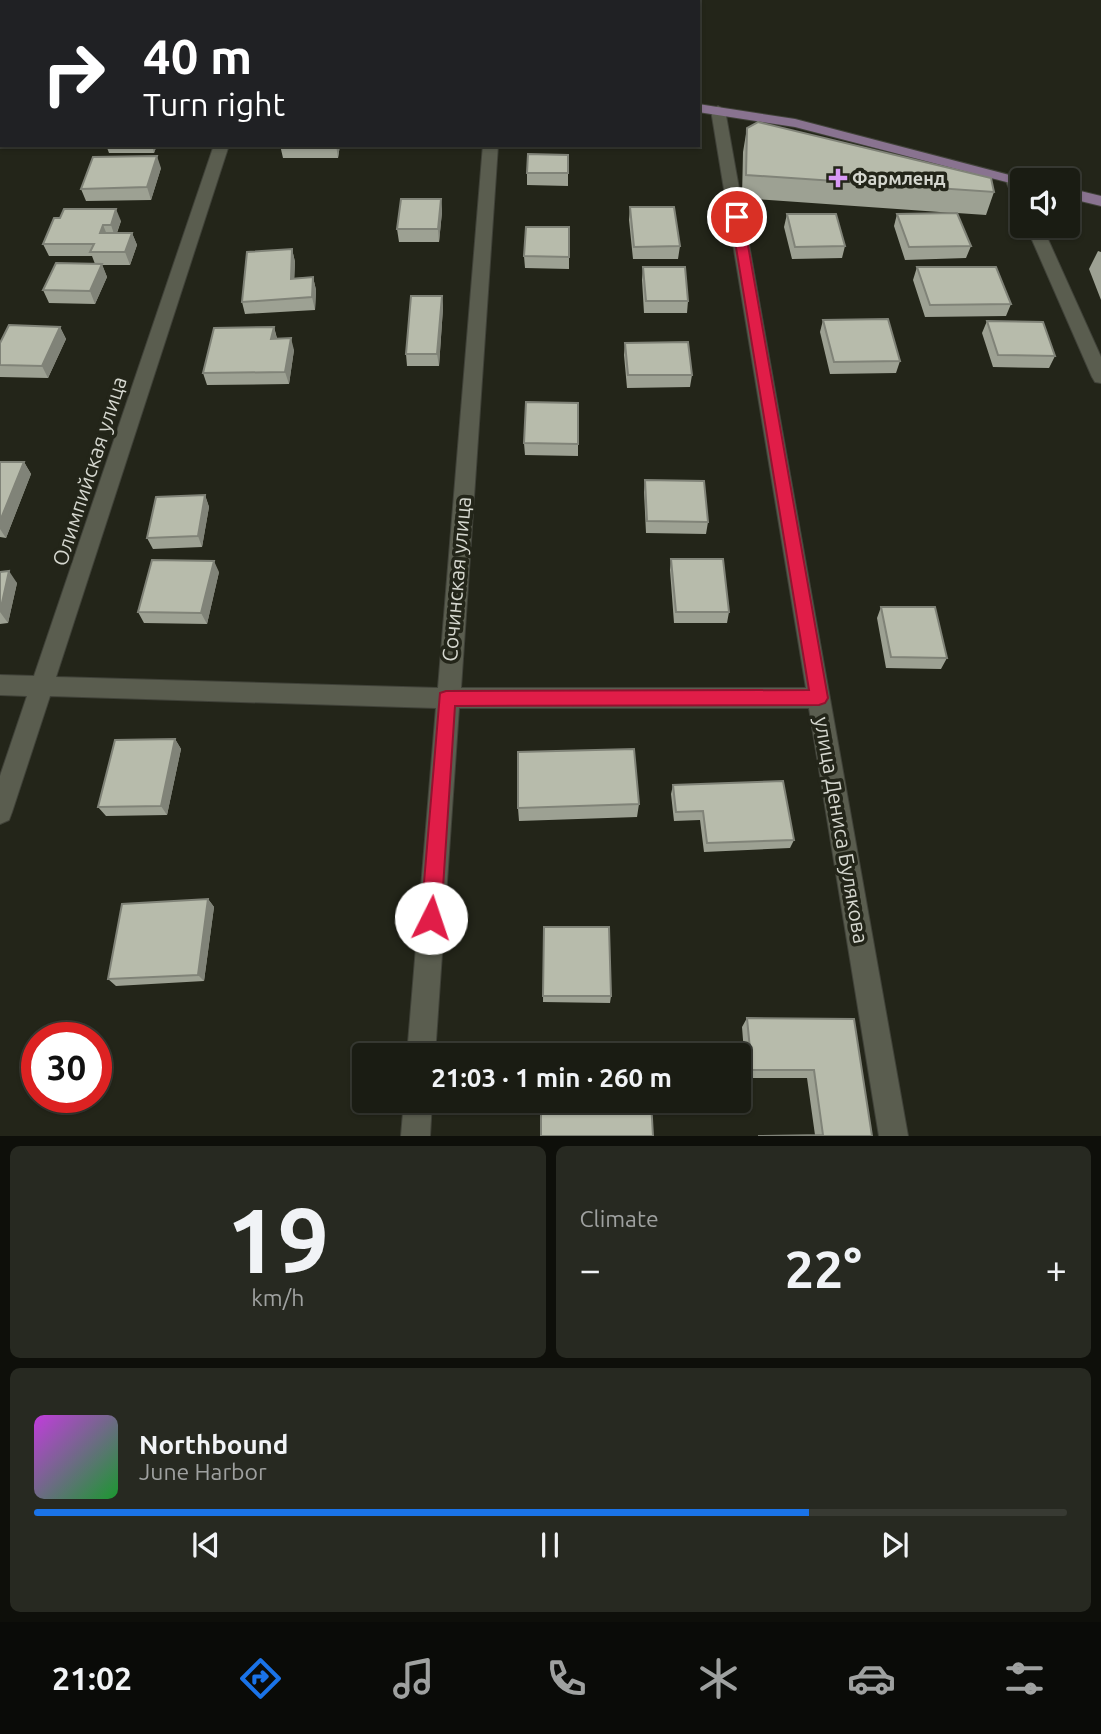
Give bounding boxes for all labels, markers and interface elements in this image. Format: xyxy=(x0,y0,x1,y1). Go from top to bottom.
icon: right xyxy=(28,28,119,119)
text: 40 m xyxy=(143,28,252,83)
text: Turn right xyxy=(143,86,285,122)
place label: Фармленд xyxy=(852,168,946,188)
map controls xyxy=(1010,168,1080,238)
button: sound xyxy=(1010,168,1080,238)
marker: Фармленд xyxy=(830,170,846,186)
pin xyxy=(707,187,767,247)
icon: arrive xyxy=(718,198,756,236)
street label: Олимпийская улица xyxy=(47,373,131,569)
street label: Сочинская улица xyxy=(437,495,475,663)
street label: улица Дениса Булякова xyxy=(810,715,874,945)
position arrow xyxy=(394,881,468,955)
speed limit sign: 30 xyxy=(21,1022,112,1113)
text: 21:03 · 1 min · 260 m xyxy=(431,1063,672,1092)
text: 19 xyxy=(226,1188,329,1290)
text: Climate xyxy=(580,1206,659,1231)
text: 22° xyxy=(785,1240,862,1298)
text: − xyxy=(580,1248,601,1290)
text: + xyxy=(1046,1248,1067,1290)
text: km/h xyxy=(251,1285,304,1310)
text: Northbound xyxy=(139,1430,288,1459)
text: June Harbor xyxy=(139,1459,267,1484)
icon: previous xyxy=(187,1526,225,1564)
icon: pause xyxy=(531,1526,569,1564)
icon: next xyxy=(876,1526,914,1564)
icon: directions xyxy=(236,1654,285,1703)
icon: music xyxy=(389,1654,438,1703)
icon: phone xyxy=(542,1654,591,1703)
icon: climate xyxy=(694,1654,743,1703)
icon: car xyxy=(847,1654,896,1703)
icon: filters xyxy=(1000,1654,1049,1703)
text: 21:02 xyxy=(52,1660,132,1696)

